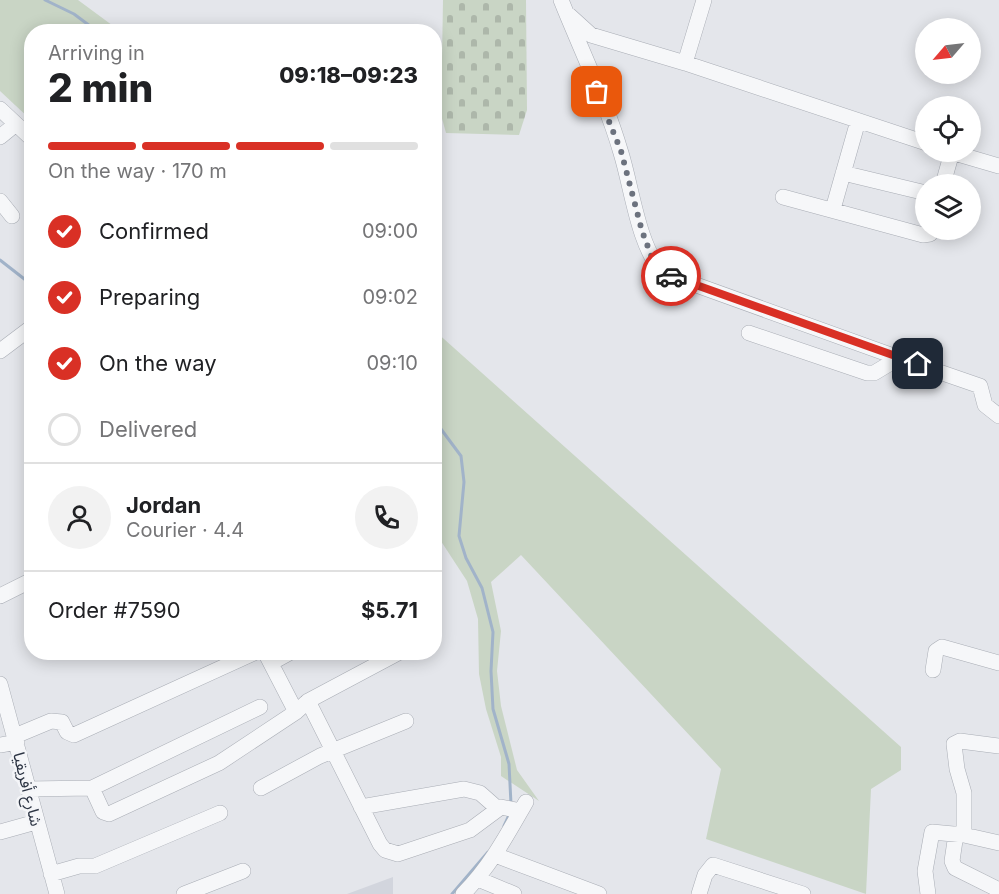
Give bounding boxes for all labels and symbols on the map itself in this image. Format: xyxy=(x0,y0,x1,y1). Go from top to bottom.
north arrow xyxy=(915,18,981,84)
pin xyxy=(571,66,622,117)
courier xyxy=(641,246,701,306)
pin xyxy=(892,338,943,389)
street label: شارع أفريقيا xyxy=(6,750,47,829)

